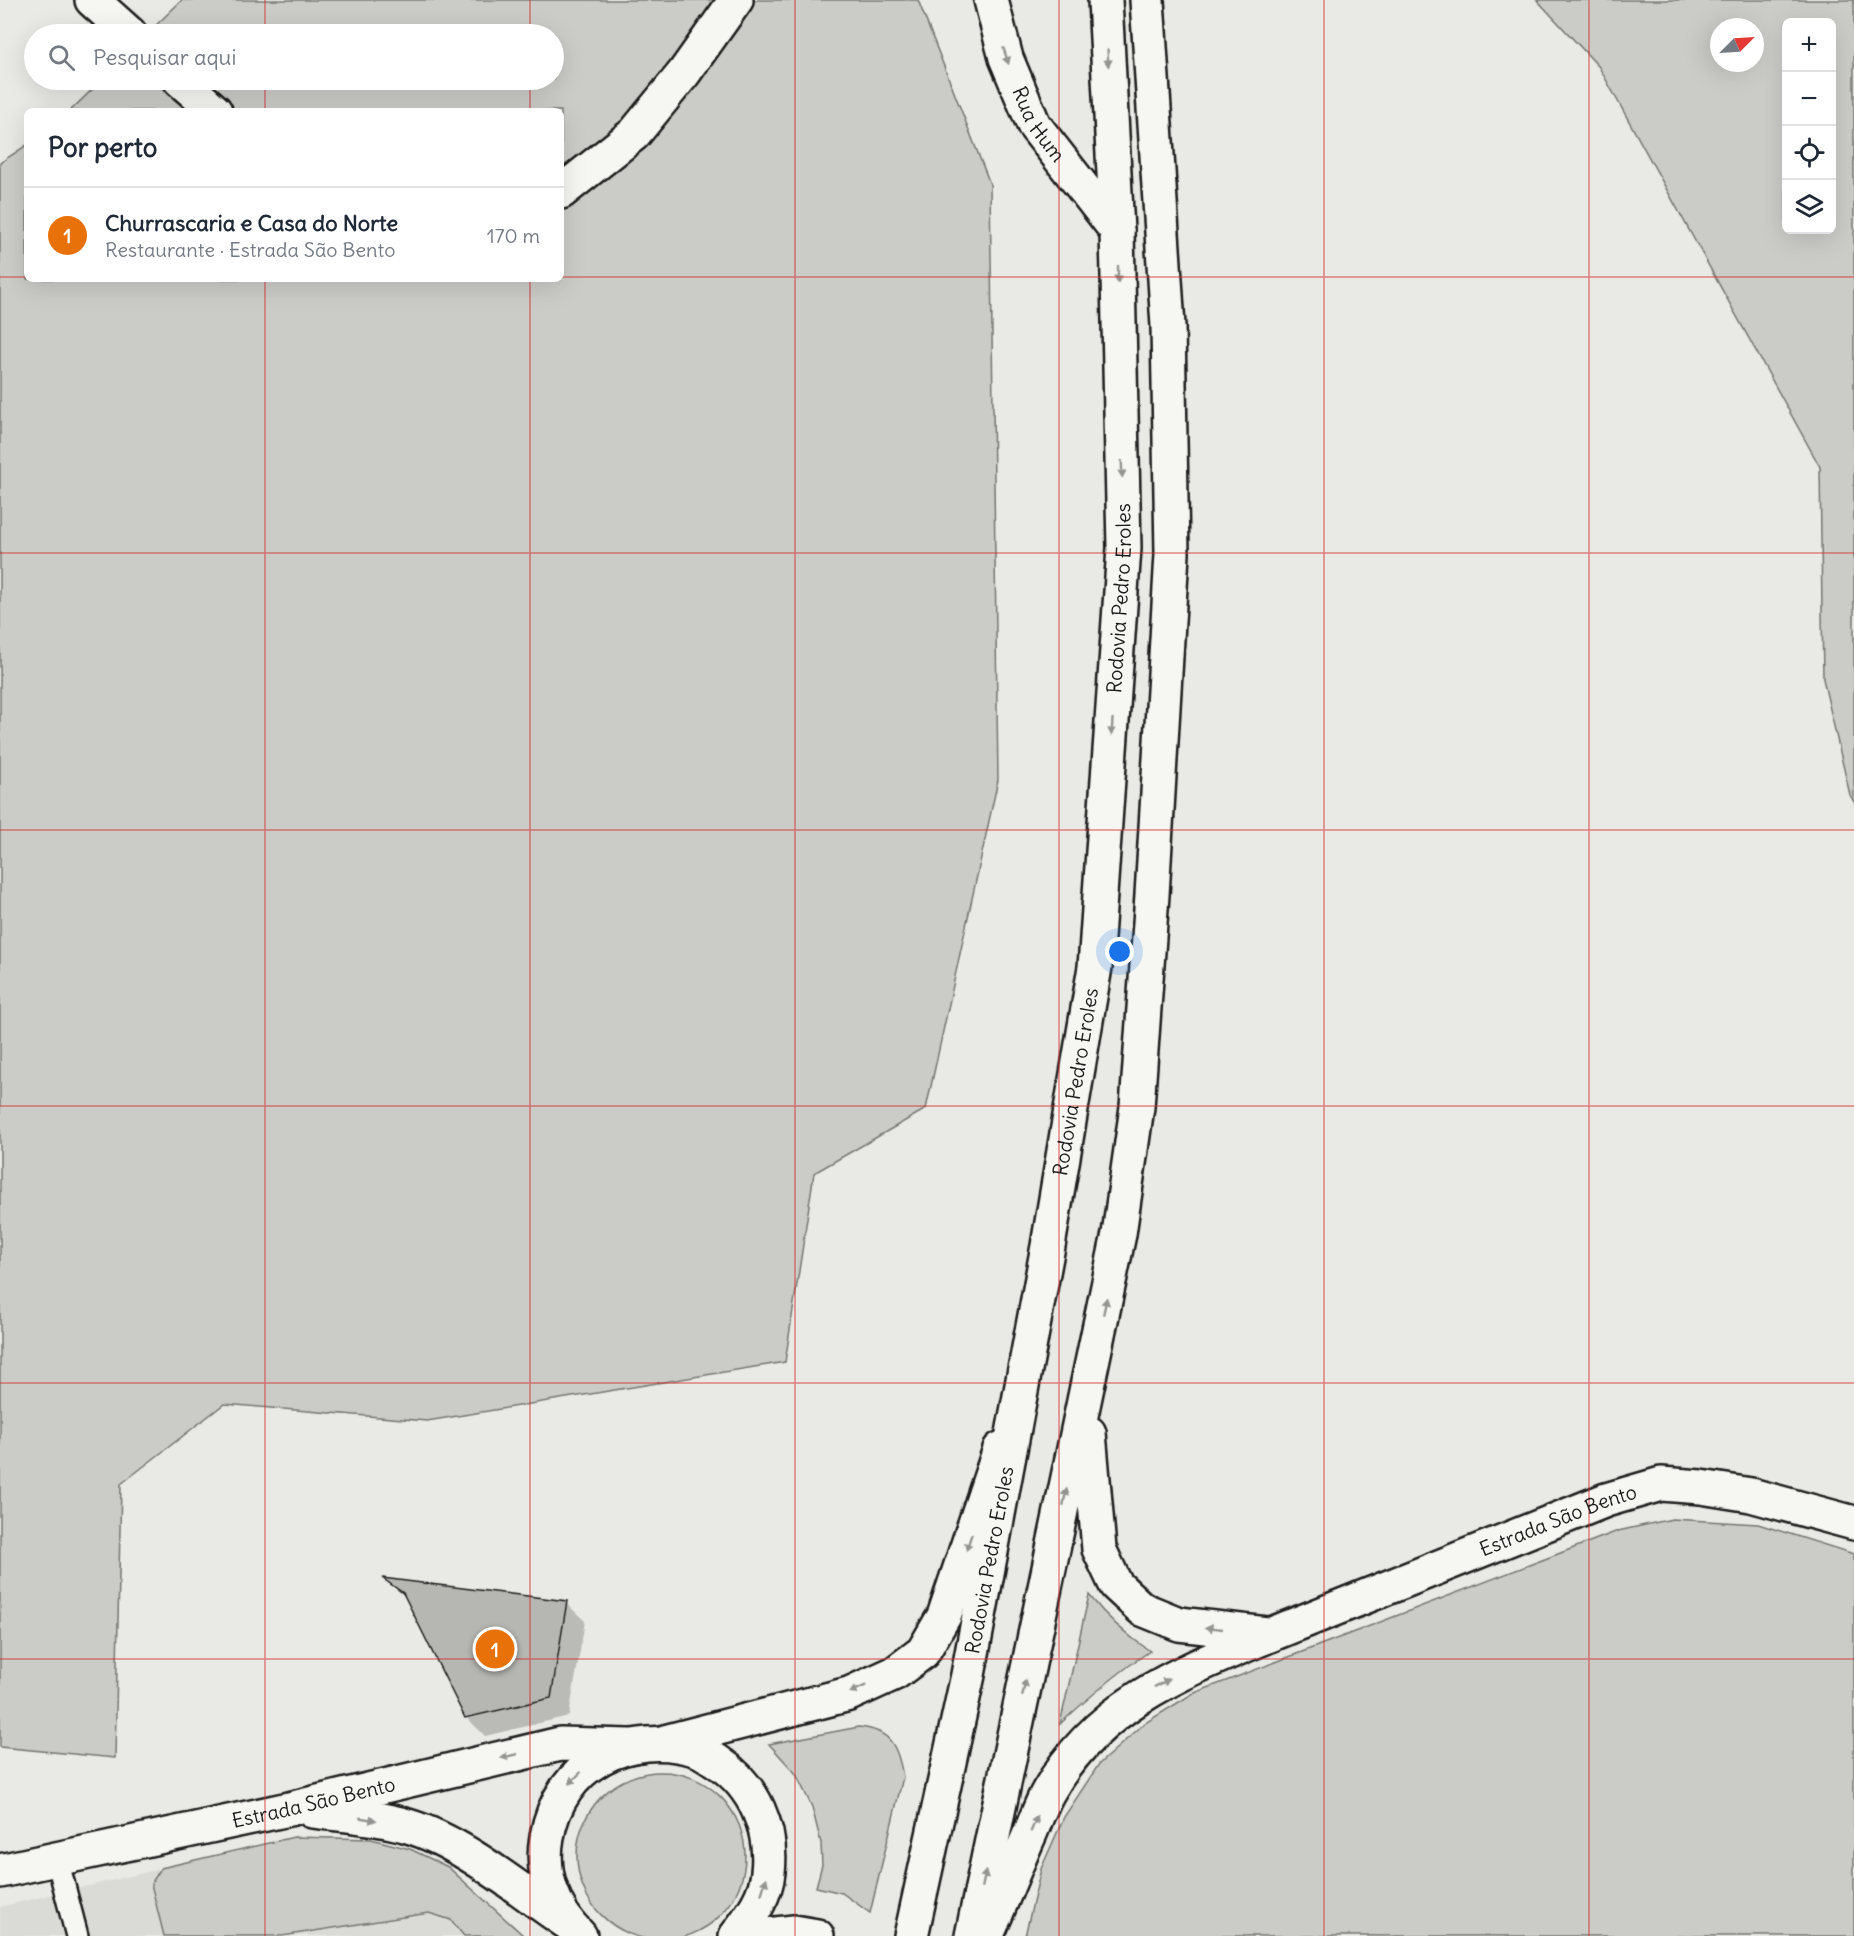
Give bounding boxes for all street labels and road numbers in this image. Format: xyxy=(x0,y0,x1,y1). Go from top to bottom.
street label: Rua Hum xyxy=(1007,83,1071,167)
street label: Rodovia Pedro Eroles xyxy=(1101,503,1136,694)
street label: Rodovia Pedro Eroles xyxy=(1047,986,1103,1178)
street label: Rodovia Pedro Eroles xyxy=(959,1464,1019,1656)
street label: Estrada São Bento xyxy=(1476,1479,1640,1561)
street label: Estrada São Bento xyxy=(230,1771,398,1833)

